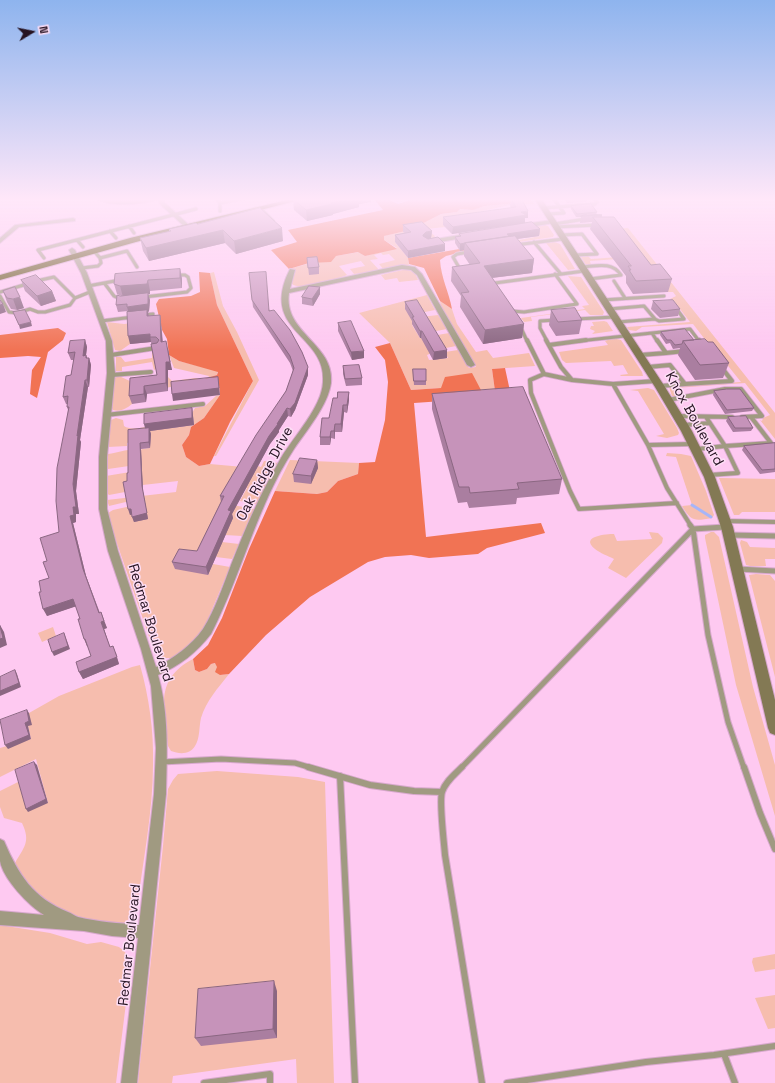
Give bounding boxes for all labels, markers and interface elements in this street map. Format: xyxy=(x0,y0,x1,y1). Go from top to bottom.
north arrow xyxy=(12,12,52,52)
text: N xyxy=(36,25,51,35)
street label: Knox Boulevard xyxy=(661,369,727,469)
street label: Oak Ridge Drive xyxy=(233,424,297,524)
street label: Redmar Boulevard xyxy=(124,562,176,684)
street label: Redmar Boulevard xyxy=(115,883,145,1007)

